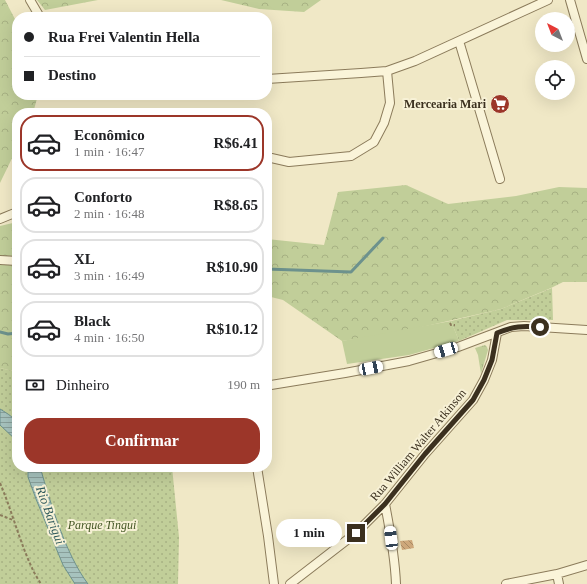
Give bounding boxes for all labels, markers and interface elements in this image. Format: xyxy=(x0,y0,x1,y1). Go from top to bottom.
north arrow xyxy=(535,12,575,52)
map controls xyxy=(535,12,575,100)
text: Rua Frei Valentin Hella xyxy=(48,29,200,45)
button: locate xyxy=(535,60,575,100)
text: Destino xyxy=(48,67,96,83)
supermarket icon: Mercearia Mari xyxy=(489,93,511,115)
place label: Mercearia Mari xyxy=(404,97,487,111)
icon: car xyxy=(26,125,62,161)
text: Econômico xyxy=(74,127,145,143)
text: R$6.41 xyxy=(213,135,258,151)
text: 1 min · 16:47 xyxy=(74,144,144,159)
icon: car xyxy=(26,187,62,223)
text: Conforto xyxy=(74,189,132,205)
text: R$8.65 xyxy=(213,197,258,213)
text: 2 min · 16:48 xyxy=(74,206,144,221)
icon: car xyxy=(26,249,62,285)
text: XL xyxy=(74,251,95,267)
text: R$10.90 xyxy=(206,259,258,275)
text: 3 min · 16:49 xyxy=(74,268,144,283)
icon: car xyxy=(26,311,62,347)
text: Black xyxy=(74,313,111,329)
route start xyxy=(531,318,549,336)
text: R$10.12 xyxy=(206,321,258,337)
text: 4 min · 16:50 xyxy=(74,330,144,345)
car xyxy=(433,341,459,359)
car xyxy=(358,360,384,376)
icon: cash xyxy=(24,374,46,396)
text: Dinheiro xyxy=(56,377,109,393)
text: 190 m xyxy=(227,377,260,392)
street label: Rua William Walter Atkinson xyxy=(367,386,469,504)
button: Confirmar xyxy=(24,418,260,464)
water label: Rio Barigui xyxy=(33,483,68,547)
park label: Parque Tingui xyxy=(67,518,136,532)
callout: 1 min xyxy=(276,519,342,547)
route end xyxy=(347,524,365,542)
text: 1 min xyxy=(293,525,325,540)
car xyxy=(384,525,398,551)

